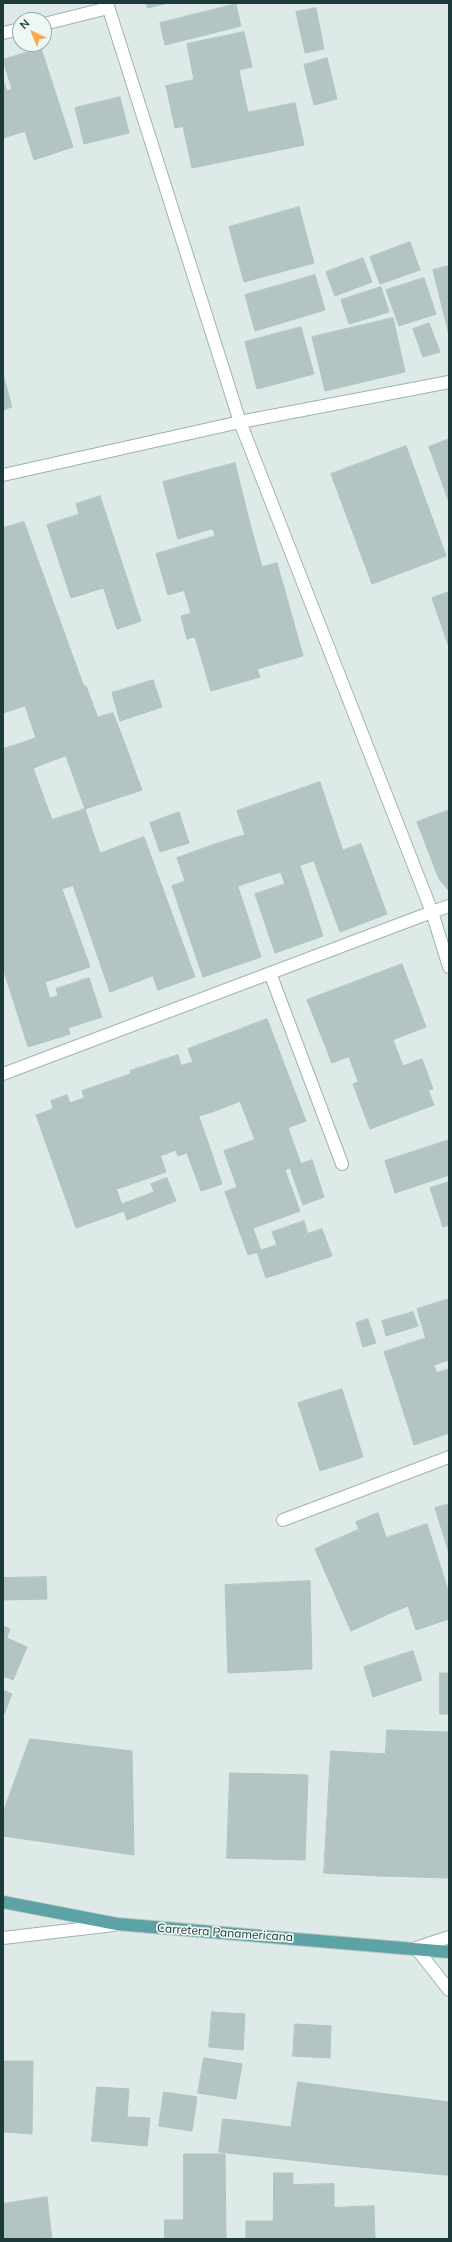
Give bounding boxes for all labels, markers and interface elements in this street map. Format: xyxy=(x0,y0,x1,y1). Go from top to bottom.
north arrow xyxy=(12,12,52,52)
text: N xyxy=(17,16,32,32)
street label: Carretera Panamericana xyxy=(157,1921,293,1945)

